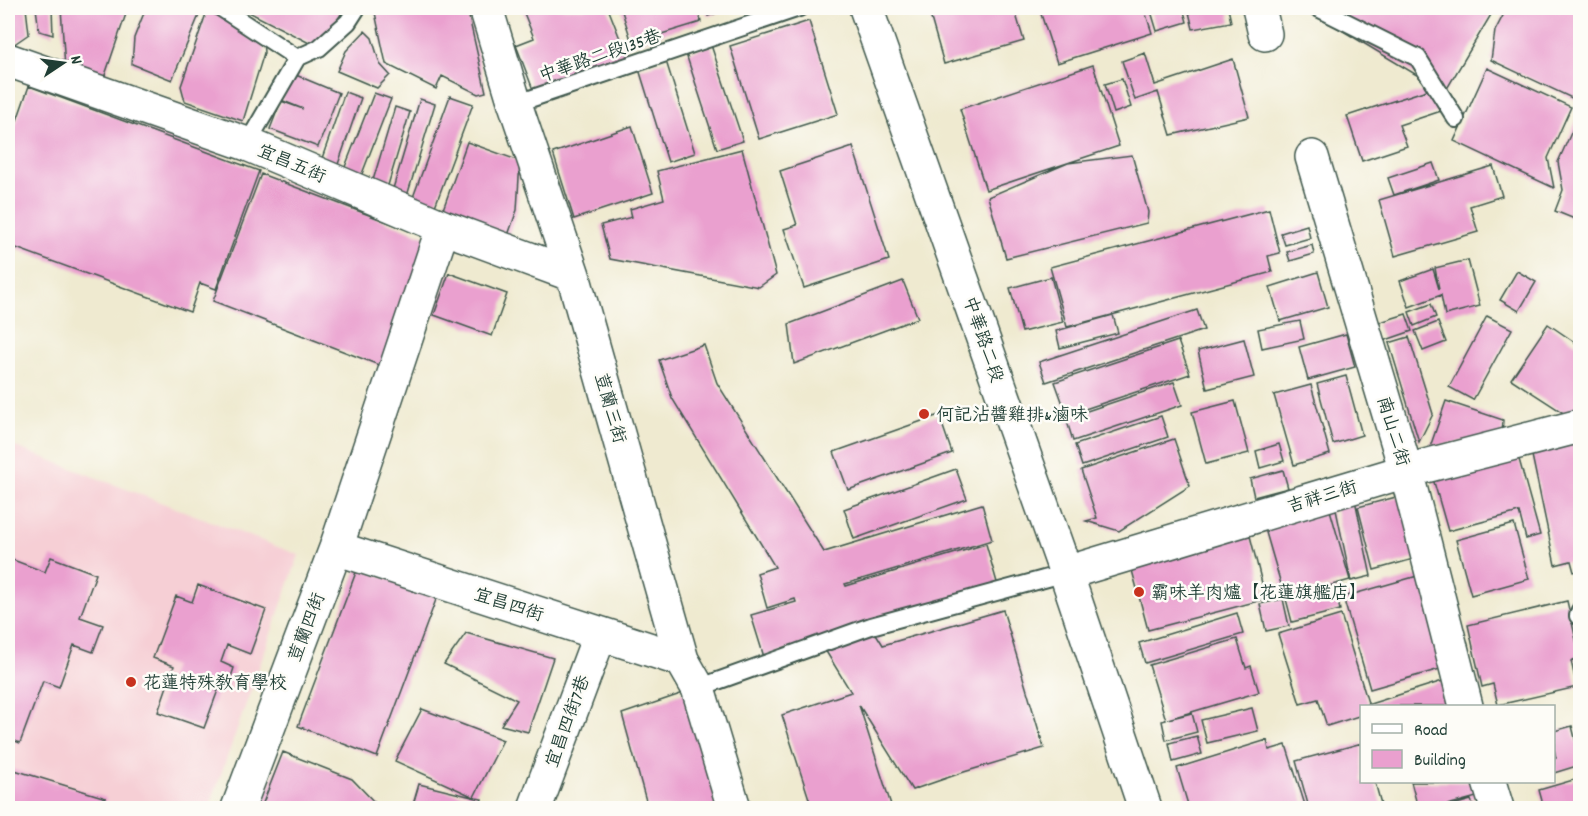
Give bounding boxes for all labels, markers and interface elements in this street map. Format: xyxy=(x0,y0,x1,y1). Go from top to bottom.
street label: 中華路二段135巷 xyxy=(536,25,666,90)
north arrow xyxy=(33,33,93,93)
text: N xyxy=(63,54,87,67)
street label: 宜昌五街 xyxy=(253,140,329,191)
street label: 中華路二段 xyxy=(955,293,1008,386)
street label: 荳蘭三街 xyxy=(587,371,631,447)
street label: 南山二街 xyxy=(1369,394,1414,470)
place label: 何記沾醬雞排&滷味 xyxy=(936,404,1088,429)
marker: 何記沾醬雞排&滷味 xyxy=(917,407,931,421)
street label: 吉祥三街 xyxy=(1285,476,1361,521)
place label: 霸味羊肉爐【花蓮旗艦店】 xyxy=(1151,582,1367,607)
street label: 宜昌四街 xyxy=(470,583,546,629)
marker: 霸味羊肉爐【花蓮旗艦店】 xyxy=(1132,585,1146,599)
street label: 荳蘭四街 xyxy=(284,590,333,666)
place label: 花蓮特殊教育學校 xyxy=(143,672,287,697)
street label: 宜昌四街7巷 xyxy=(541,672,598,772)
marker: 花蓮特殊教育學校 xyxy=(124,675,138,689)
legend xyxy=(1360,705,1555,783)
text: Road xyxy=(1414,719,1448,744)
text: Building xyxy=(1414,749,1466,774)

